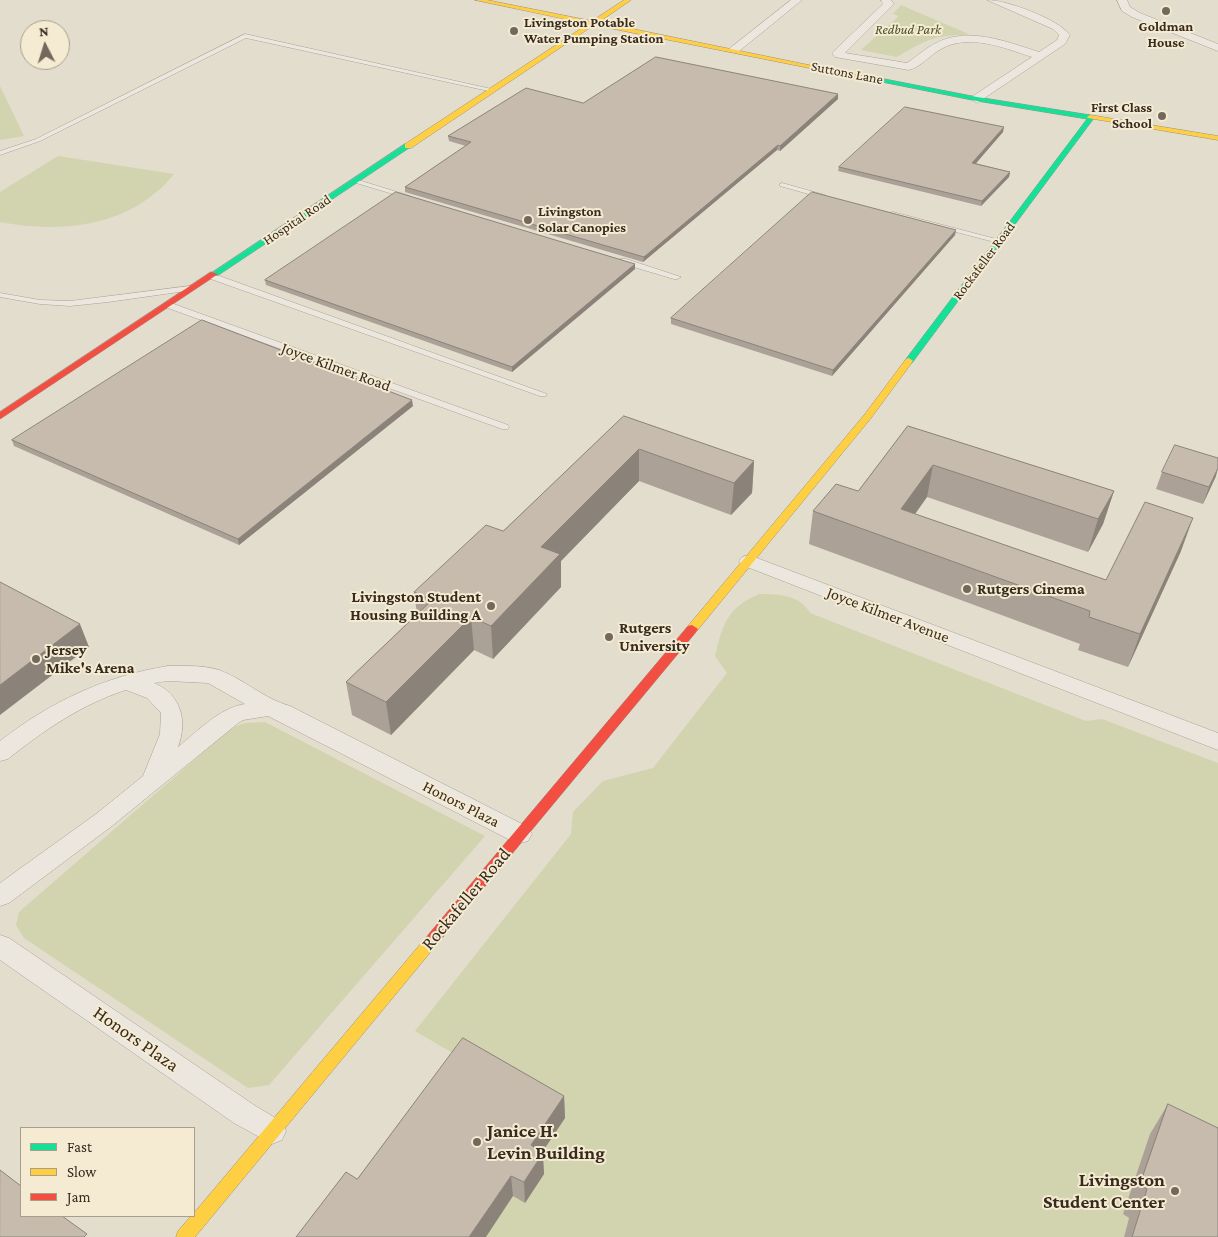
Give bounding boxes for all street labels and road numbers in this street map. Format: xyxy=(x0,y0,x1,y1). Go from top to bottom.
street label: Suttons Lane xyxy=(810,58,884,88)
street label: Hospital Road xyxy=(260,191,334,249)
street label: Rockafeller Road xyxy=(949,219,1019,303)
street label: Joyce Kilmer Road xyxy=(279,338,393,396)
street label: Joyce Kilmer Avenue xyxy=(824,583,952,647)
street label: Honors Plaza xyxy=(419,776,503,832)
street label: Rockafeller Road xyxy=(417,843,515,955)
street label: Honors Plaza xyxy=(89,1001,183,1077)

